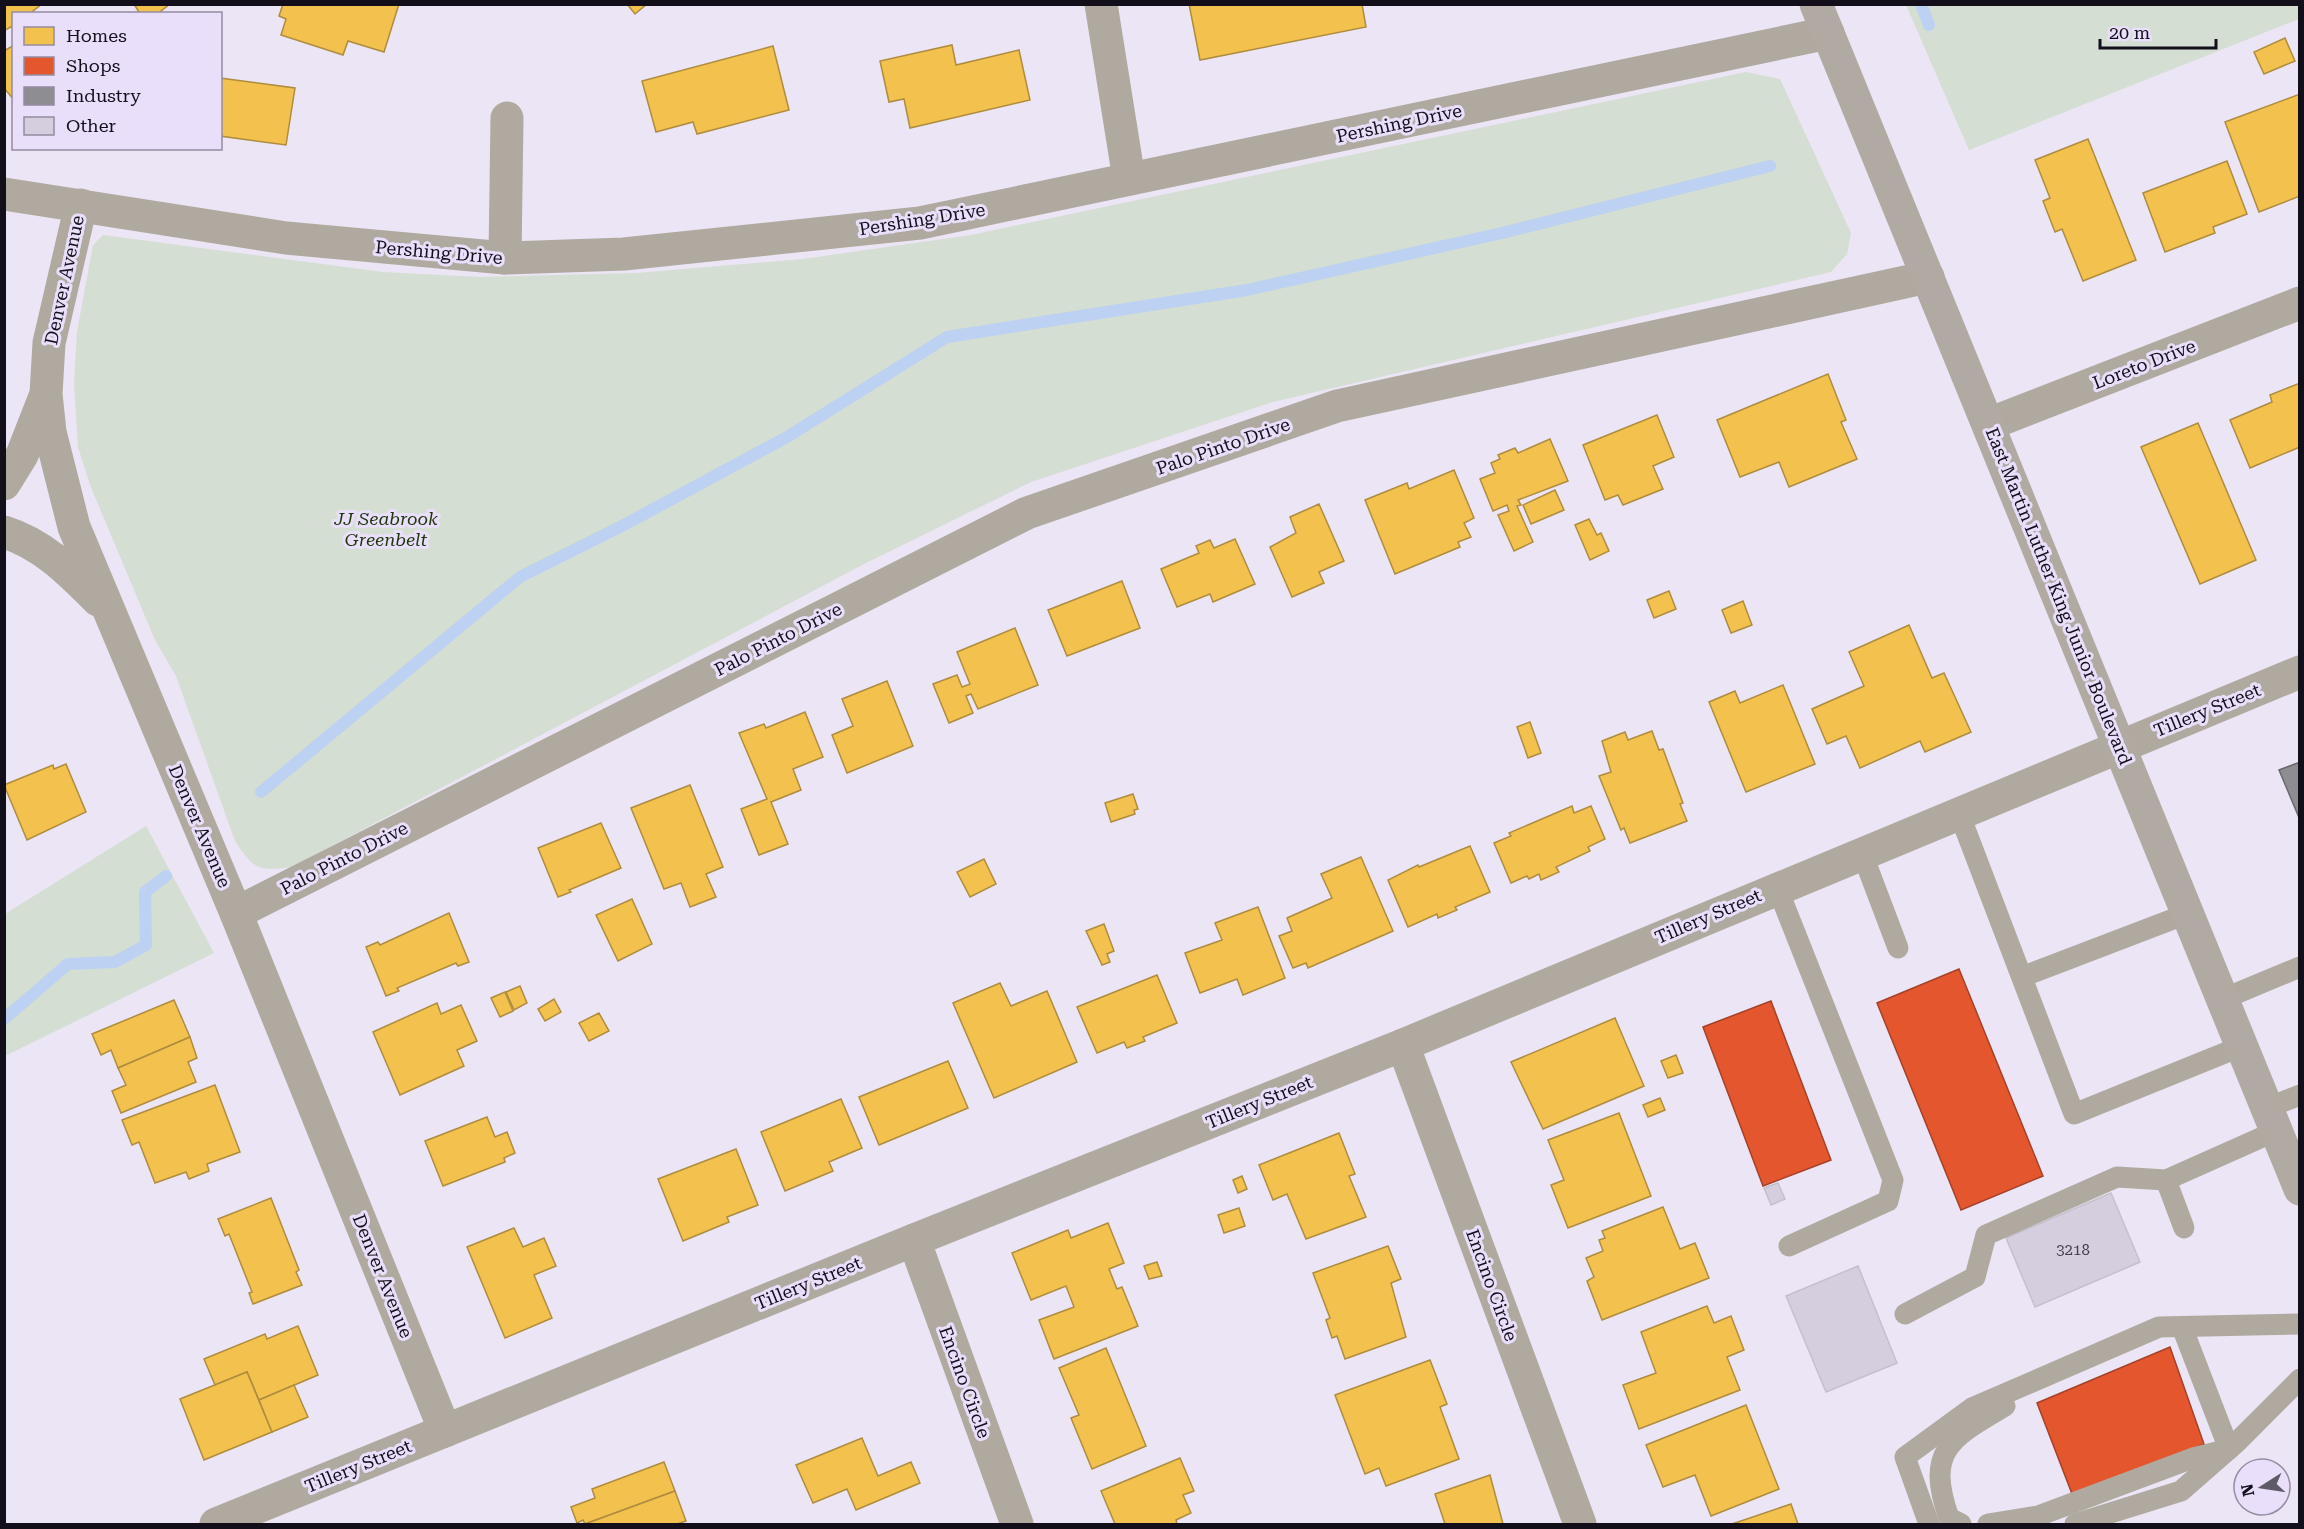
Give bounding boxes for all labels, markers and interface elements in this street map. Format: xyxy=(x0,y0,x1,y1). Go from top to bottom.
legend xyxy=(12,12,222,150)
scale bar xyxy=(2100,12,2216,50)
text: 20 m xyxy=(2109,22,2150,43)
text: Homes xyxy=(66,25,127,46)
text: Shops xyxy=(66,55,120,76)
text: Industry xyxy=(66,85,141,106)
street label: Pershing Drive xyxy=(1334,99,1464,147)
text: Other xyxy=(66,115,116,136)
street label: Pershing Drive xyxy=(857,199,987,239)
street label: Denver Avenue xyxy=(40,213,88,347)
street label: Pershing Drive xyxy=(374,236,504,268)
street label: Loreto Drive xyxy=(2090,335,2199,393)
street label: Palo Pinto Drive xyxy=(1153,413,1293,479)
street label: East Martin Luther King Junior Boulevard xyxy=(1982,424,2137,768)
park label: JJ Seabrook Greenbelt xyxy=(333,508,438,550)
street label: Palo Pinto Drive xyxy=(711,598,845,680)
street label: Tillery Street xyxy=(2151,679,2264,741)
street label: Denver Avenue xyxy=(165,761,235,891)
street label: Palo Pinto Drive xyxy=(277,817,411,899)
street label: Tillery Street xyxy=(1652,884,1765,948)
street label: Tillery Street xyxy=(1203,1071,1316,1133)
street label: Denver Avenue xyxy=(349,1211,417,1341)
street label: Encino Circle xyxy=(1462,1226,1522,1344)
house number: 3218 xyxy=(2056,1241,2090,1259)
street label: Tillery Street xyxy=(752,1252,865,1314)
street label: Encino Circle xyxy=(935,1323,995,1441)
street label: Tillery Street xyxy=(302,1435,415,1497)
north arrow xyxy=(2232,1457,2292,1517)
text: N xyxy=(2237,1482,2258,1498)

